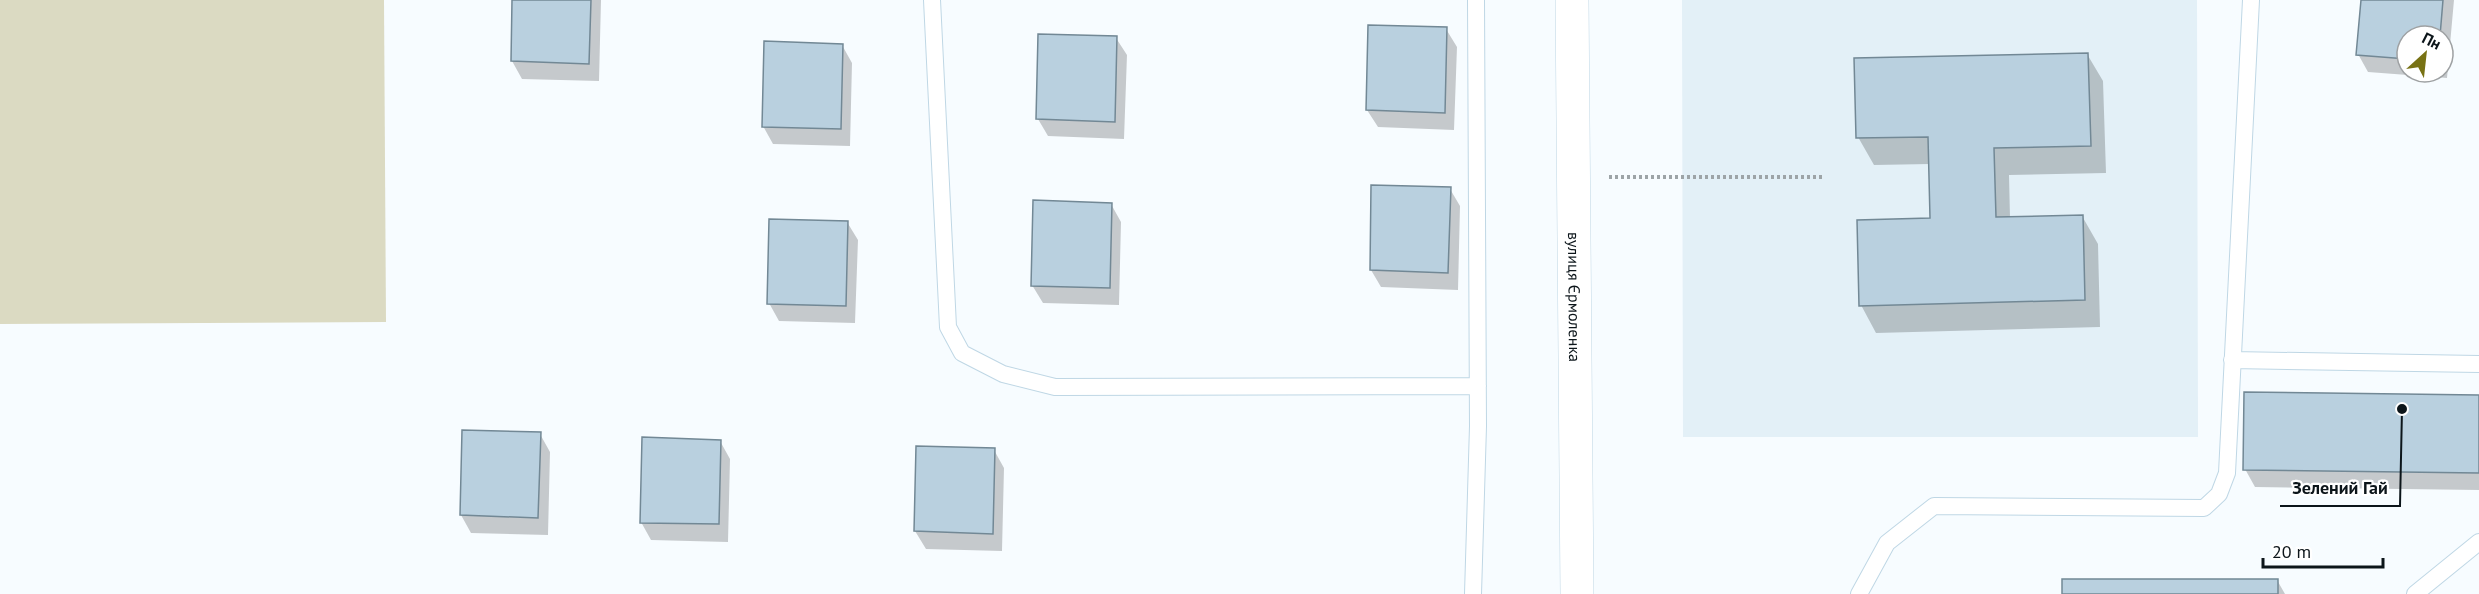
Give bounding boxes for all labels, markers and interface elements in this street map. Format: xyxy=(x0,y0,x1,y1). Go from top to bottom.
north arrow xyxy=(2395,24,2455,84)
text: Пн xyxy=(2419,27,2445,54)
street label: вулиця Єрмоленка xyxy=(1564,232,1585,362)
callout: Зелений Гай xyxy=(2280,470,2400,506)
text: Зелений Гай xyxy=(2292,476,2388,499)
scale bar xyxy=(2263,531,2383,569)
text: 20 m xyxy=(2272,540,2311,563)

